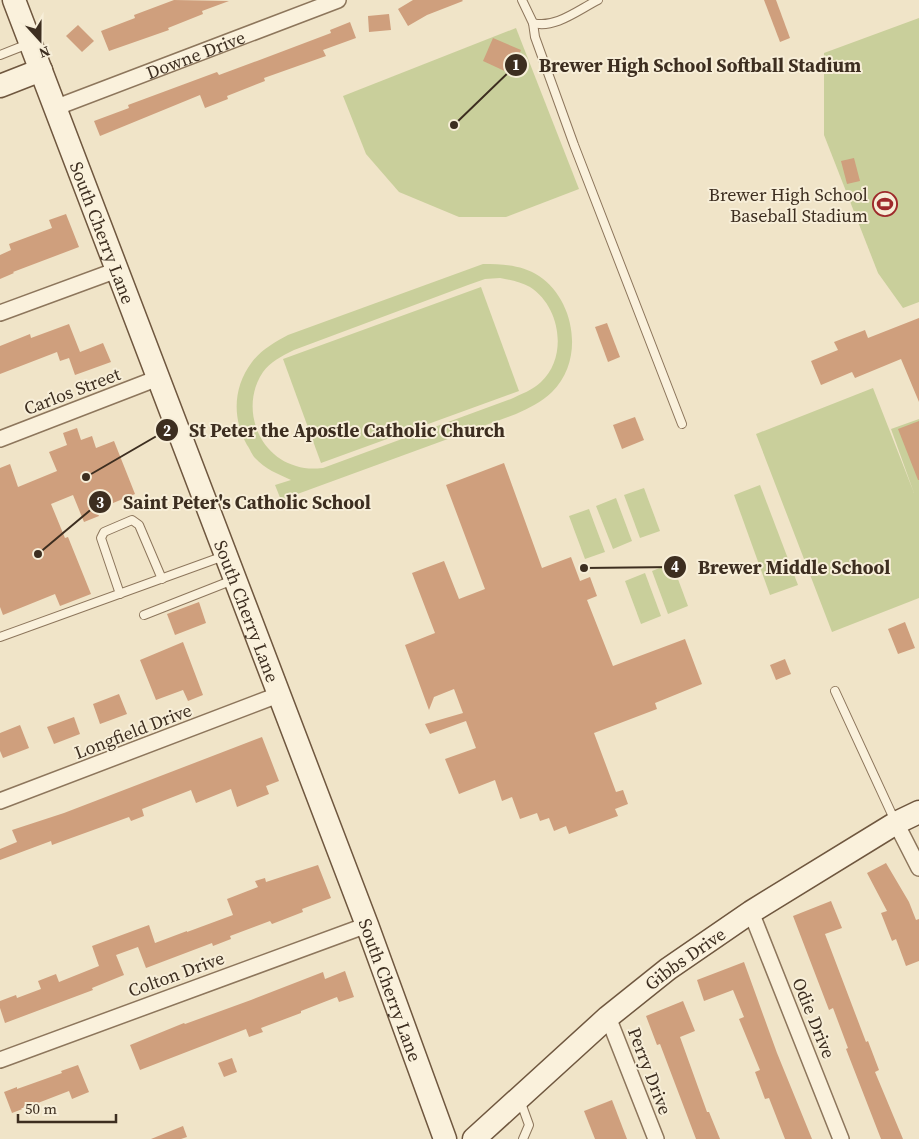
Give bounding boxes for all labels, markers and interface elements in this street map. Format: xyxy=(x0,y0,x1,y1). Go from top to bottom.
north arrow xyxy=(15,15,65,65)
street label: Downe Drive xyxy=(142,24,249,85)
text: N xyxy=(36,41,53,63)
callout: Brewer High School Softball Stadium xyxy=(503,48,871,82)
text: Brewer High School Softball Stadium xyxy=(539,52,861,78)
text: 1 xyxy=(512,54,520,75)
street label: South Cherry Lane xyxy=(64,158,141,307)
place label: Brewer High School Baseball Stadium xyxy=(709,182,868,228)
sports icon: Brewer High School Baseball Stadium xyxy=(872,191,898,217)
street label: Carlos Street xyxy=(20,361,124,421)
callout: St Peter the Apostle Catholic Church xyxy=(154,413,515,447)
text: St Peter the Apostle Catholic Church xyxy=(189,417,505,443)
text: 2 xyxy=(163,420,171,441)
callout: Saint Peter's Catholic School xyxy=(88,485,380,519)
text: Saint Peter's Catholic School xyxy=(123,489,371,515)
text: 3 xyxy=(96,492,104,513)
street label: South Cherry Lane xyxy=(209,536,286,686)
callout: Brewer Middle School xyxy=(662,550,900,584)
text: Brewer Middle School xyxy=(698,554,890,580)
text: 4 xyxy=(671,556,679,577)
street label: Longfield Drive xyxy=(71,697,195,765)
street label: South Cherry Lane xyxy=(353,915,428,1065)
street label: Gibbs Drive xyxy=(639,921,730,996)
street label: Colton Drive xyxy=(124,945,228,1003)
street label: Odie Drive xyxy=(786,974,842,1062)
street label: Perry Drive xyxy=(622,1024,678,1118)
scale bar xyxy=(18,1092,115,1124)
text: 50 m xyxy=(25,1098,57,1119)

